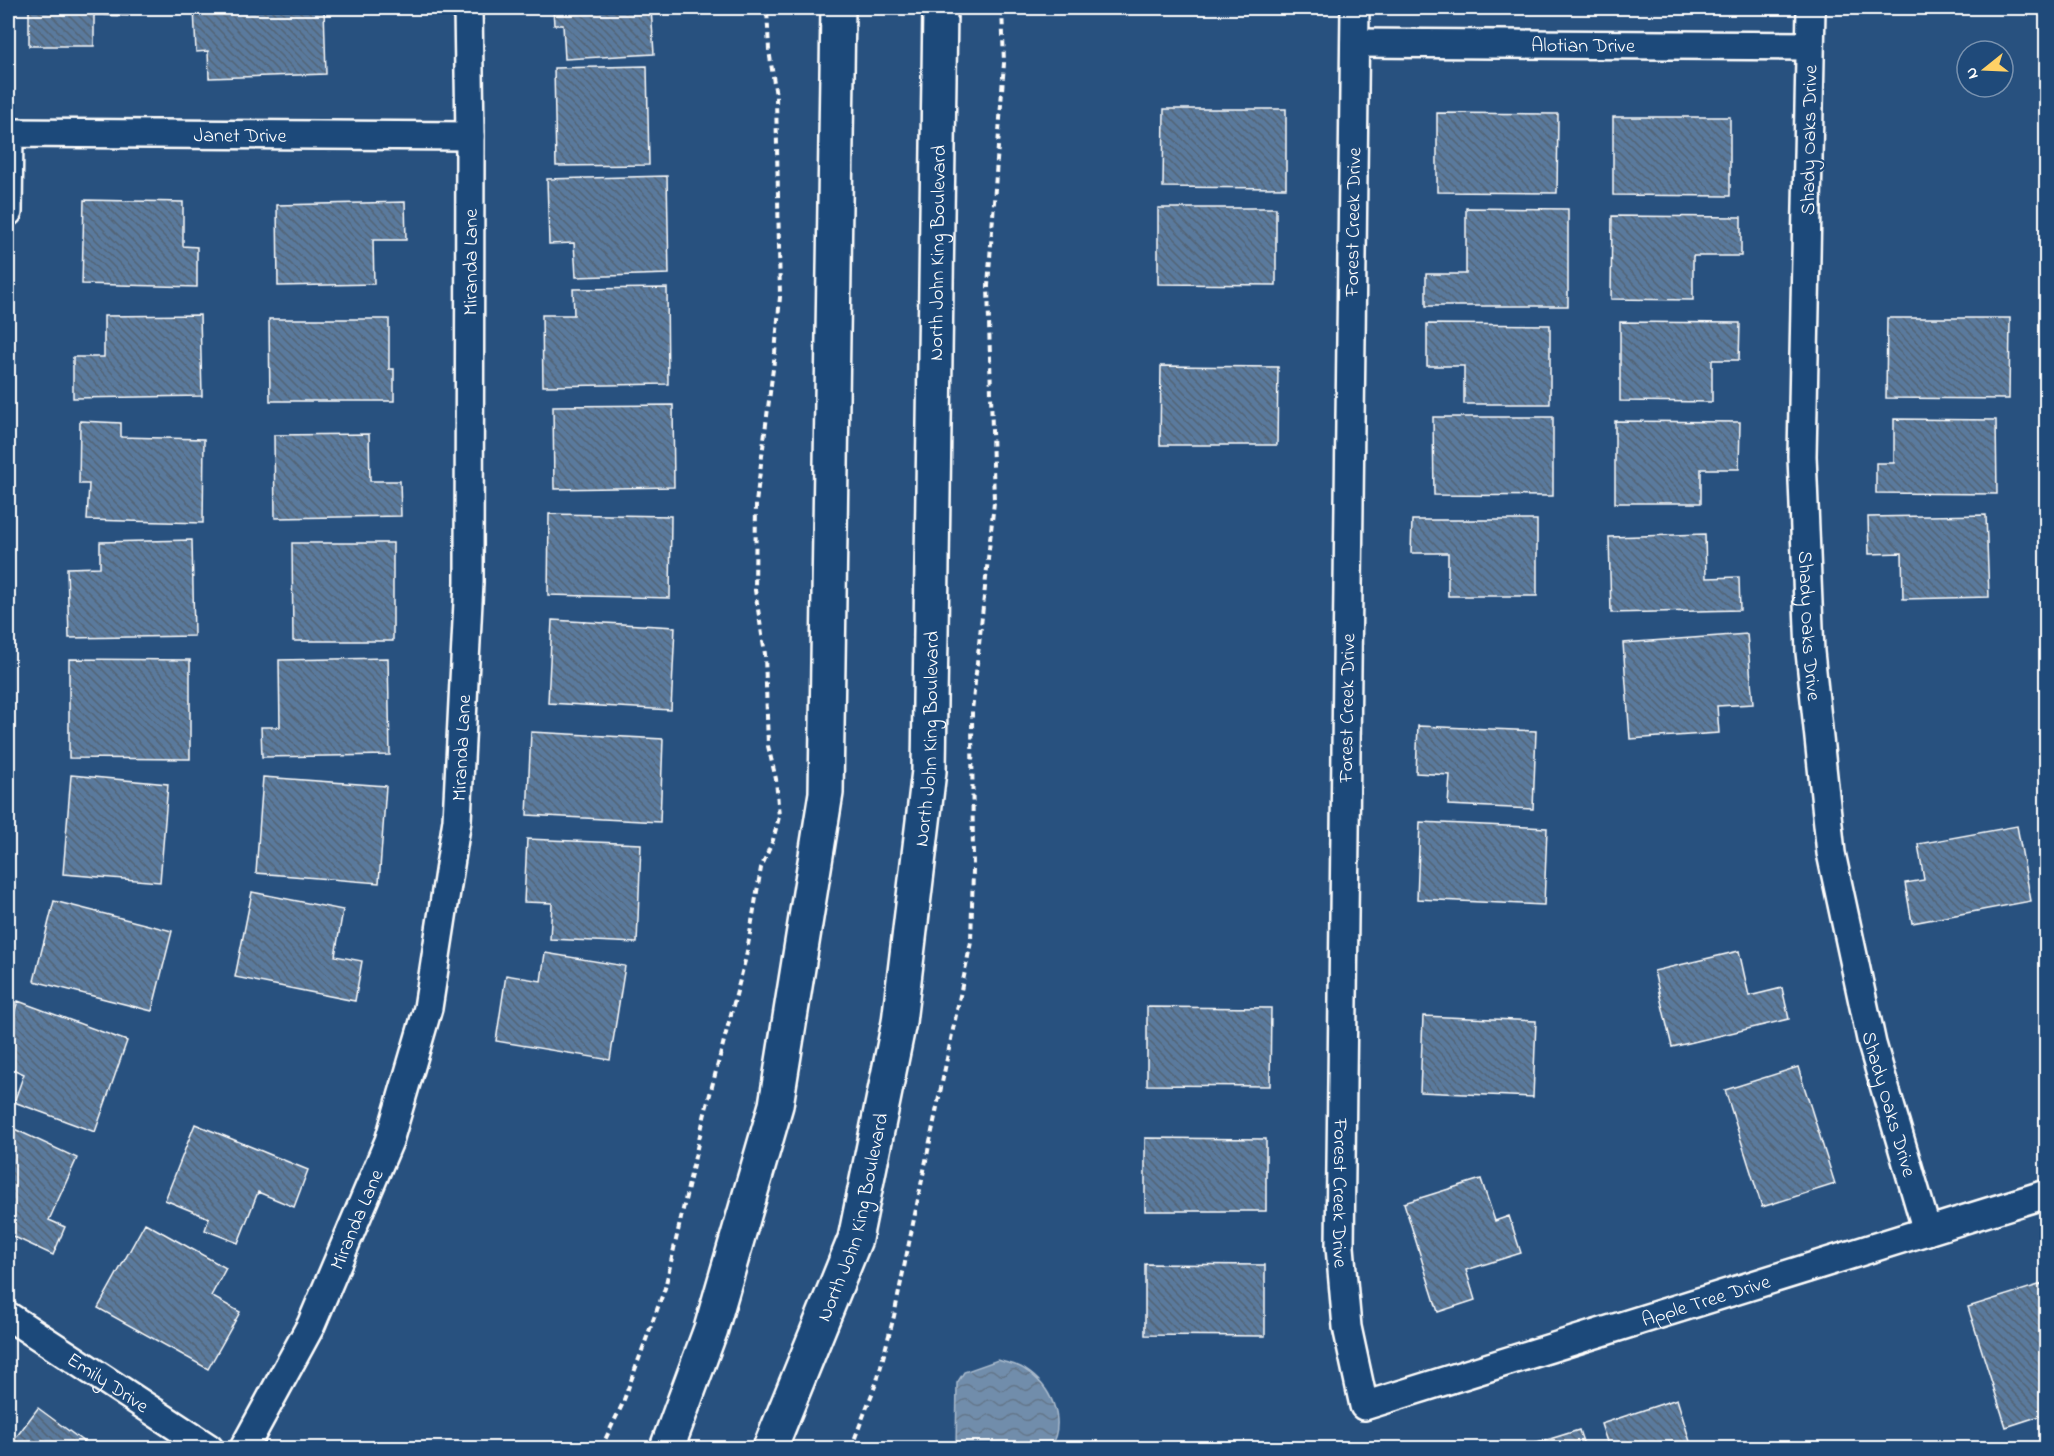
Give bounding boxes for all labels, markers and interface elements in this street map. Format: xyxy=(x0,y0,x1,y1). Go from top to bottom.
street label: Alotian Drive xyxy=(1531,32,1635,62)
north arrow xyxy=(1955,39,2015,99)
text: N xyxy=(1959,64,1986,82)
street label: Shady Oaks Drive xyxy=(1795,65,1826,215)
street label: Janet Drive xyxy=(193,122,287,152)
street label: North John King Boulevard xyxy=(923,145,955,361)
street label: Forest Creek Drive xyxy=(1339,147,1370,298)
street label: Miranda Lane xyxy=(458,209,487,315)
street label: Shady Oaks Drive xyxy=(1789,550,1827,702)
street label: North John King Boulevard xyxy=(908,631,948,848)
street label: Forest Creek Drive xyxy=(1333,633,1364,784)
street label: Miranda Lane xyxy=(446,694,480,802)
street label: Shady Oaks Drive xyxy=(1853,1029,1922,1181)
street label: North John King Boulevard xyxy=(811,1111,897,1327)
street label: Forest Creek Drive xyxy=(1323,1117,1354,1269)
street label: Miranda Lane xyxy=(324,1165,392,1275)
street label: Apple Tree Drive xyxy=(1638,1269,1774,1336)
street label: Emily Drive xyxy=(60,1346,154,1422)

